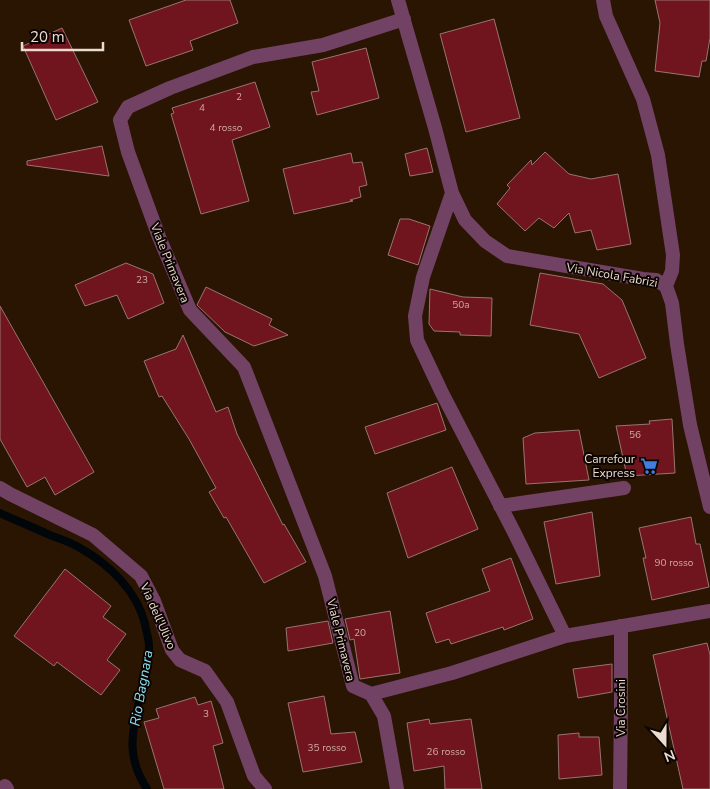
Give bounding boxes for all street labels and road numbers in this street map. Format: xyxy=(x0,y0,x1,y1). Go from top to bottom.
street label: Viale Primavera xyxy=(146,220,193,305)
street label: Via Nicola Fabrizi xyxy=(564,259,659,291)
street label: Via dell'Ulivo xyxy=(136,579,180,652)
street label: Viale Primavera xyxy=(323,596,359,683)
street label: Via Crosini xyxy=(613,679,629,738)

